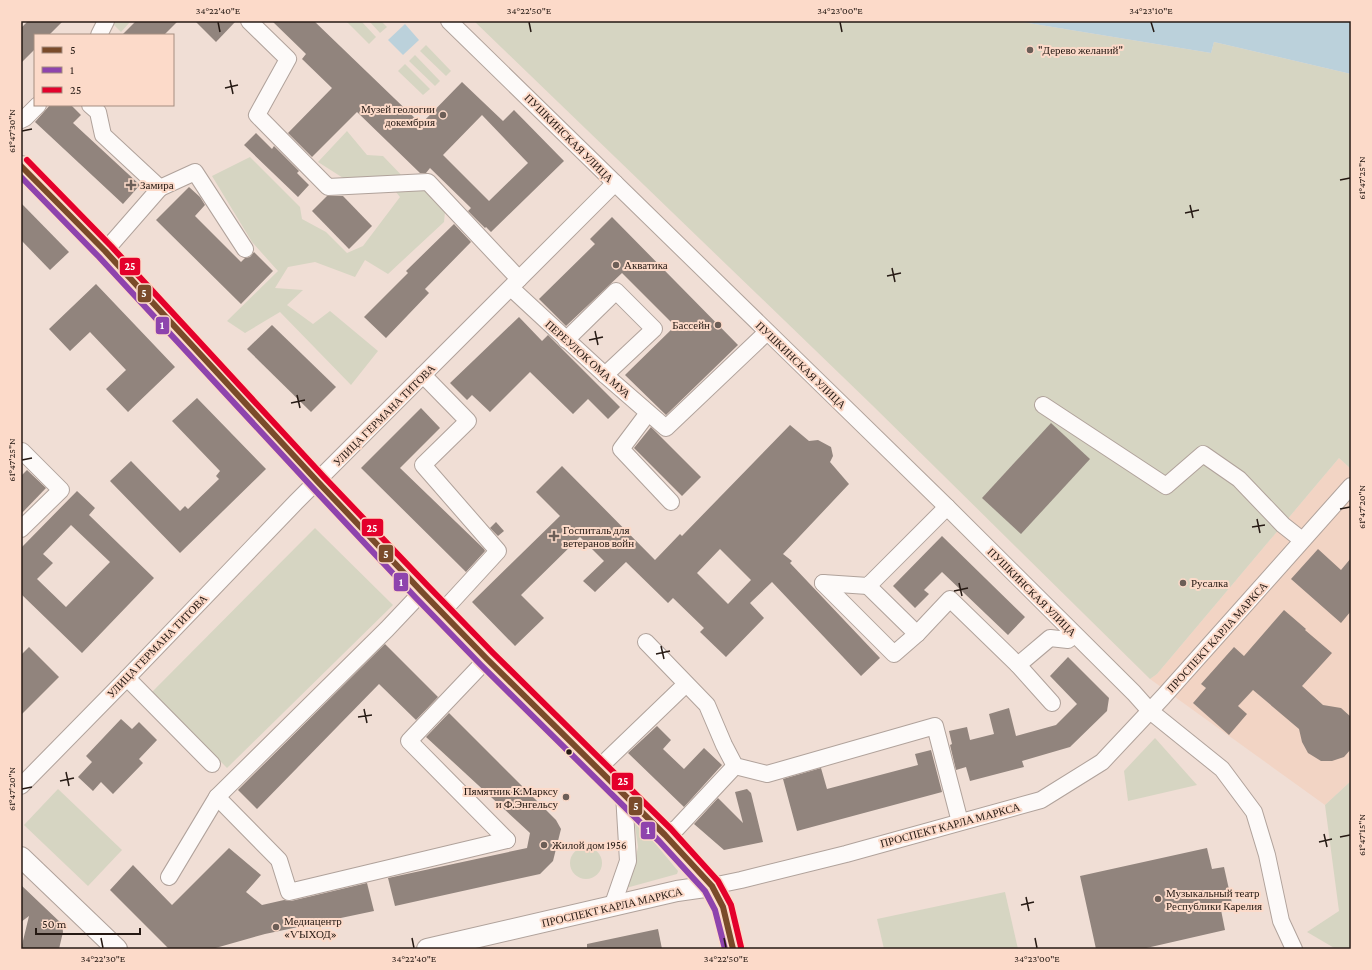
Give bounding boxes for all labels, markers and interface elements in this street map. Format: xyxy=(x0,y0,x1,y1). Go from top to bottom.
text: 34°22'40"E xyxy=(196,5,241,16)
text: 34°22'50"E xyxy=(507,5,552,16)
text: 34°23'00"E xyxy=(817,5,863,16)
text: 34°23'10"E xyxy=(1129,5,1173,16)
legend xyxy=(34,34,174,106)
text: 5 xyxy=(70,43,76,57)
place label: "Дерево желаний" xyxy=(1038,44,1123,56)
marker: "Дерево желаний" xyxy=(1025,45,1035,55)
text: 1 xyxy=(70,63,74,77)
text: 25 xyxy=(70,83,81,97)
street label: ПУШКИНСКАЯ УЛИЦА xyxy=(522,91,616,185)
place label: Музей геологии докембрия xyxy=(361,103,435,128)
text: 61°47'30"N xyxy=(6,109,17,153)
marker: Музей геологии докембрия xyxy=(438,110,448,120)
text: 61°47'25"N xyxy=(1356,156,1367,200)
marker: Замира xyxy=(125,179,137,191)
place label: Замира xyxy=(140,179,174,191)
line badge: 25 xyxy=(119,257,141,276)
place label: Акватика xyxy=(624,259,668,271)
text: 25 xyxy=(125,260,136,272)
marker: Акватика xyxy=(611,260,621,270)
line badge: 5 xyxy=(137,284,152,303)
text: 5 xyxy=(141,287,147,299)
line badge: 1 xyxy=(155,316,170,335)
street label: ПЕРЕУЛОК ОМА МУА xyxy=(543,318,633,400)
text: 1 xyxy=(160,319,164,331)
place label: Бассейн xyxy=(672,319,710,331)
street label: ПУШКИНСКАЯ УЛИЦА xyxy=(754,319,848,411)
marker: Бассейн xyxy=(713,320,723,330)
street label: УЛИЦА ГЕРМАНА ТИТОВА xyxy=(331,362,437,468)
text: 61°47'25"N xyxy=(6,438,17,482)
text: 61°47'20"N xyxy=(1356,485,1367,529)
line badge: 25 xyxy=(361,518,384,537)
text: 25 xyxy=(367,522,378,534)
place label: Госпиталь для ветеранов войн xyxy=(563,524,634,549)
marker: Госпиталь для ветеранов войн xyxy=(548,530,560,542)
line badge: 5 xyxy=(378,544,394,563)
street label: ПУШКИНСКАЯ УЛИЦА xyxy=(985,545,1079,639)
text: 5 xyxy=(383,548,389,560)
line badge: 1 xyxy=(393,572,409,592)
text: 1 xyxy=(399,576,403,588)
place label: Русалка xyxy=(1191,577,1228,589)
marker: Русалка xyxy=(1178,578,1188,588)
street label: ПРОСПЕКТ КАРЛА МАРКСА xyxy=(1164,579,1270,695)
street label: УЛИЦА ГЕРМАНА ТИТОВА xyxy=(105,592,209,700)
unlabelled marker xyxy=(564,747,574,757)
text: 61°47'20"N xyxy=(6,767,17,811)
line badge: 25 xyxy=(611,772,634,791)
text: 25 xyxy=(618,775,629,787)
place label: Пямятник К.Марксу и Ф.Энгельсу xyxy=(464,785,558,810)
marker: Пямятник К.Марксу и Ф.Энгельсу xyxy=(561,792,571,802)
line badge: 5 xyxy=(628,796,643,816)
text: 5 xyxy=(633,800,639,812)
street label: ПРОСПЕКТ КАРЛА МАРКСА xyxy=(879,801,1021,849)
text: 61°47'15"N xyxy=(1356,814,1367,856)
line badge: 1 xyxy=(640,821,656,840)
text: 1 xyxy=(646,824,650,836)
place label: Жилой дом 1956 xyxy=(552,839,627,851)
marker: Жилой дом 1956 xyxy=(539,840,549,850)
street label: ПРОСПЕКТ КАРЛА МАРКСА xyxy=(540,885,684,929)
place label: Музыкальный театр Республики Карелия xyxy=(1166,887,1262,912)
marker: Музыкальный театр Республики Карелия xyxy=(1153,894,1163,904)
scale bar xyxy=(36,910,140,936)
place label: Медиацентр «ѴЫХОД» xyxy=(284,915,342,940)
text: 50 m xyxy=(42,917,67,931)
marker: Медиацентр «ѴЫХОД» xyxy=(271,922,281,932)
text: 34°22'30"E xyxy=(81,953,126,964)
text: 34°22'40"E xyxy=(392,953,437,964)
text: 34°22'50"E xyxy=(704,953,749,964)
text: 34°23'00"E xyxy=(1014,953,1060,964)

